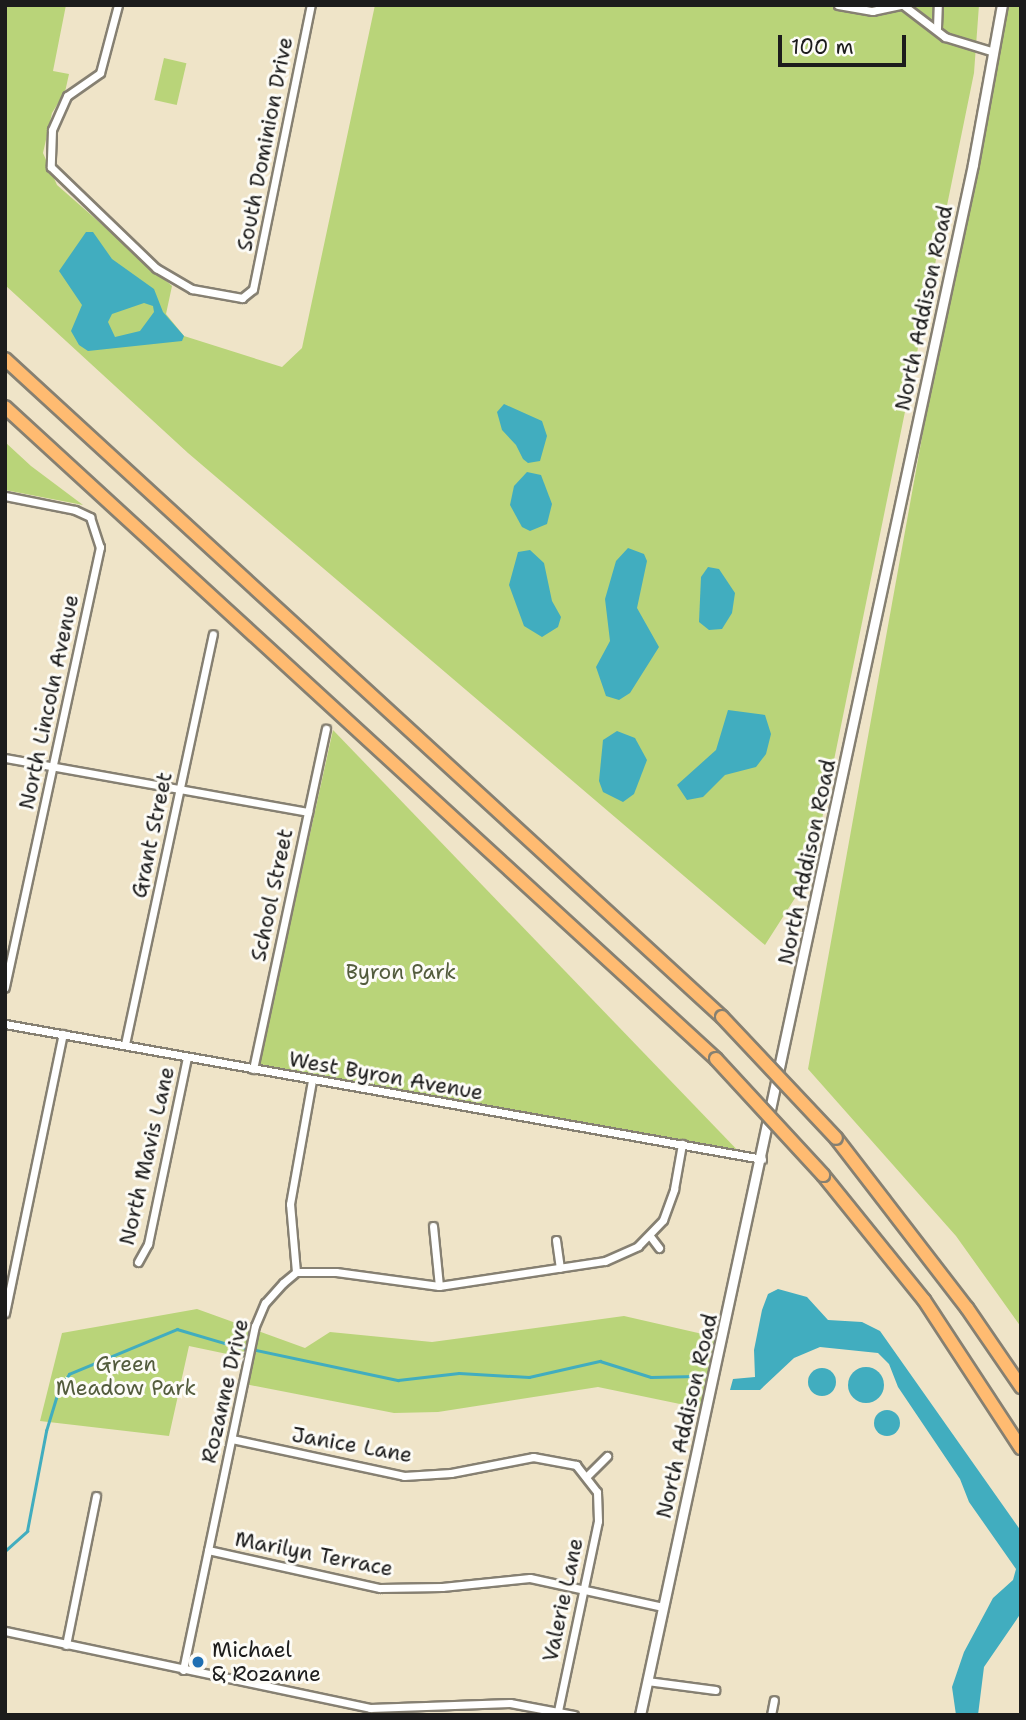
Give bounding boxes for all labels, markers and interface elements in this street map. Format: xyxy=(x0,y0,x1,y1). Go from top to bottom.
scale bar xyxy=(781,21,909,65)
text: 100 m xyxy=(791,33,854,61)
street label: South Dominion Drive xyxy=(232,35,298,253)
street label: North Addison Road xyxy=(890,203,958,413)
street label: North Lincoln Avenue xyxy=(14,592,84,812)
street label: North Addison Road xyxy=(773,757,841,967)
street label: Grant Street xyxy=(126,770,178,900)
street label: School Street xyxy=(246,826,298,964)
park label: Byron Park xyxy=(346,959,456,985)
street label: West Byron Avenue xyxy=(287,1046,485,1106)
street label: North Mavis Lane xyxy=(114,1064,180,1248)
street label: North Addison Road xyxy=(651,1311,723,1521)
street label: Rozanne Drive xyxy=(196,1316,254,1466)
park label: Green Meadow Park xyxy=(56,1351,196,1401)
street label: Janice Lane xyxy=(290,1422,414,1468)
street label: Marilyn Terrace xyxy=(233,1526,395,1582)
street label: Valerie Lane xyxy=(538,1536,588,1664)
place label: Michael & Rozanne xyxy=(212,1637,321,1687)
marker: Michael & Rozanne xyxy=(190,1654,206,1670)

